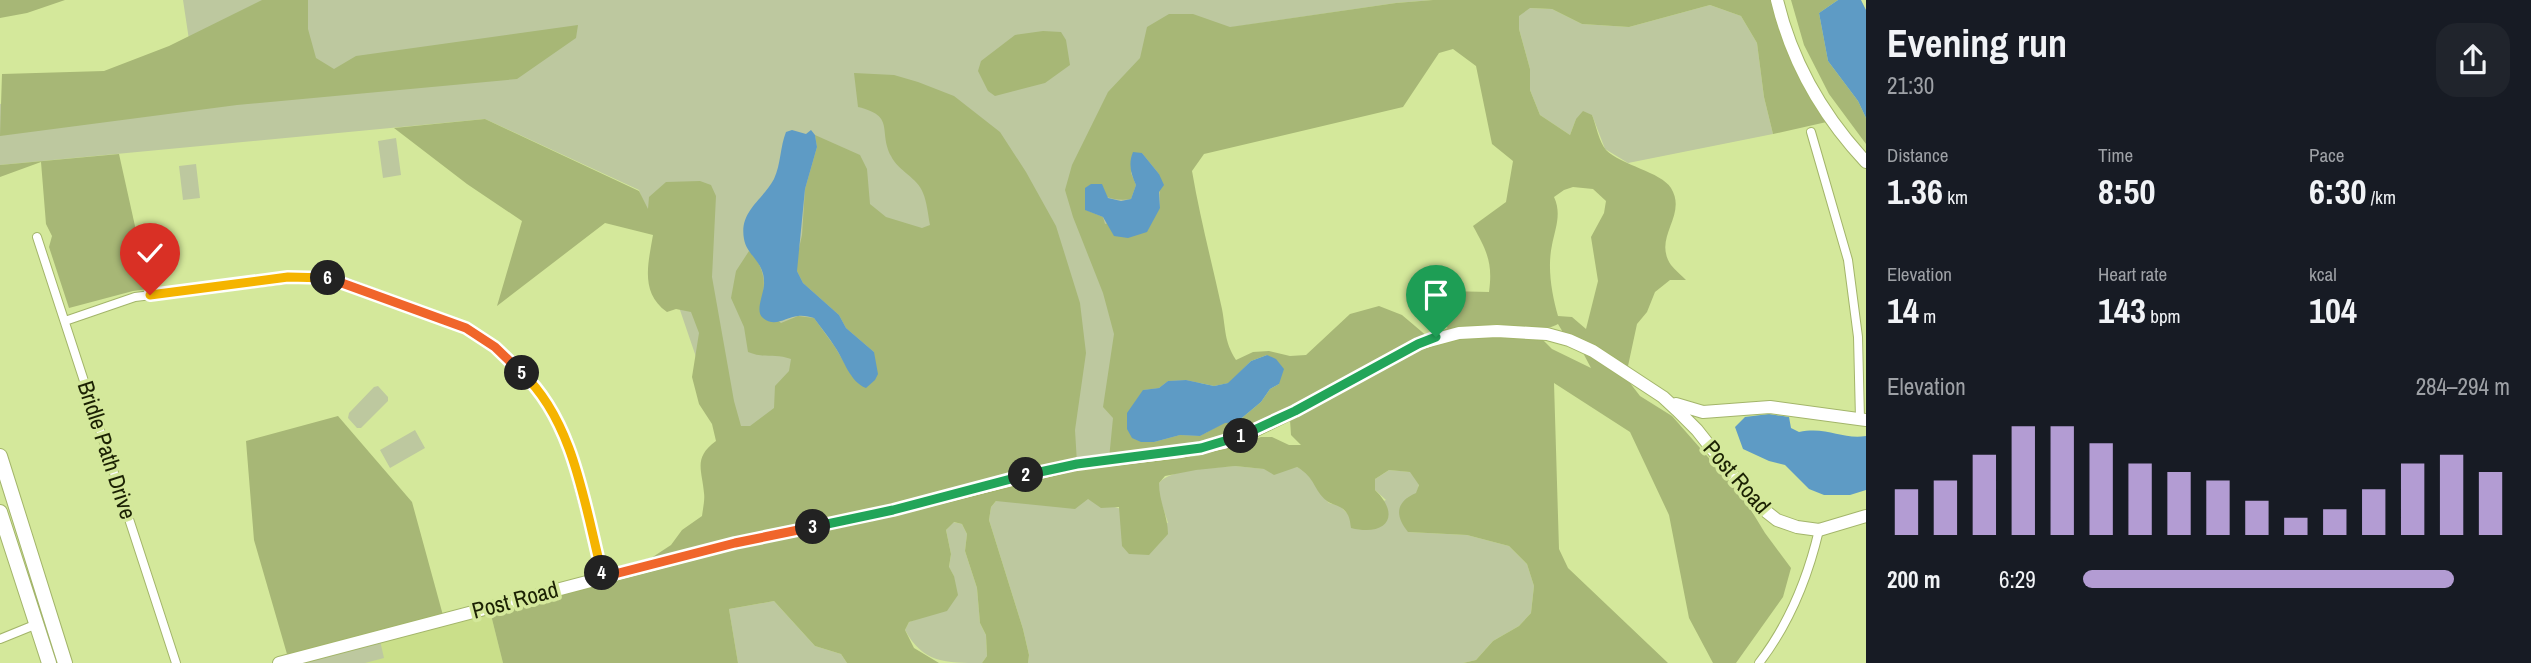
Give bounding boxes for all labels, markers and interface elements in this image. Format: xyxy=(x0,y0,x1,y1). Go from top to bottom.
text: Evening run xyxy=(1887,18,2067,69)
button: share xyxy=(2436,23,2510,97)
text: 21:30 xyxy=(1887,70,1934,101)
text: Distance xyxy=(1887,142,1948,168)
text: Time xyxy=(2098,142,2133,168)
text: Pace xyxy=(2309,142,2345,168)
text: 1.36 xyxy=(1887,168,1943,215)
text: 8:50 xyxy=(2098,168,2155,215)
text: 6:30 xyxy=(2309,168,2366,215)
text: km xyxy=(1943,184,1968,210)
text: /km xyxy=(2366,184,2396,210)
pin xyxy=(120,223,180,295)
icon: check xyxy=(131,234,169,272)
pin: 6 xyxy=(310,260,346,296)
text: Elevation xyxy=(1887,261,1952,287)
text: Heart rate xyxy=(2098,261,2167,287)
text: kcal xyxy=(2309,261,2337,287)
text: 6 xyxy=(323,264,332,290)
pin xyxy=(1406,265,1466,337)
icon: arrive xyxy=(1417,276,1455,314)
text: 14 xyxy=(1887,287,1919,334)
text: 143 xyxy=(2098,287,2146,334)
text: 104 xyxy=(2309,287,2357,334)
text: m xyxy=(1919,303,1936,329)
text: bpm xyxy=(2146,303,2181,329)
pin: 5 xyxy=(504,356,540,390)
text: 5 xyxy=(517,359,526,385)
text: Elevation xyxy=(1887,371,1966,402)
text: 284–294 m xyxy=(2416,371,2510,402)
street label: Bridle Path Drive xyxy=(71,377,144,523)
pin: 1 xyxy=(1224,418,1258,453)
text: 1 xyxy=(1236,422,1245,448)
street label: Post Road xyxy=(1697,433,1778,520)
pin: 2 xyxy=(1009,458,1044,492)
text: 2 xyxy=(1021,461,1030,487)
pin: 3 xyxy=(796,510,830,544)
text: 3 xyxy=(808,513,817,539)
pin: 4 xyxy=(584,556,620,590)
text: 4 xyxy=(597,559,606,585)
text: 200 m xyxy=(1887,564,1940,595)
text: 6:29 xyxy=(1999,564,2036,595)
street label: Post Road xyxy=(468,573,561,626)

